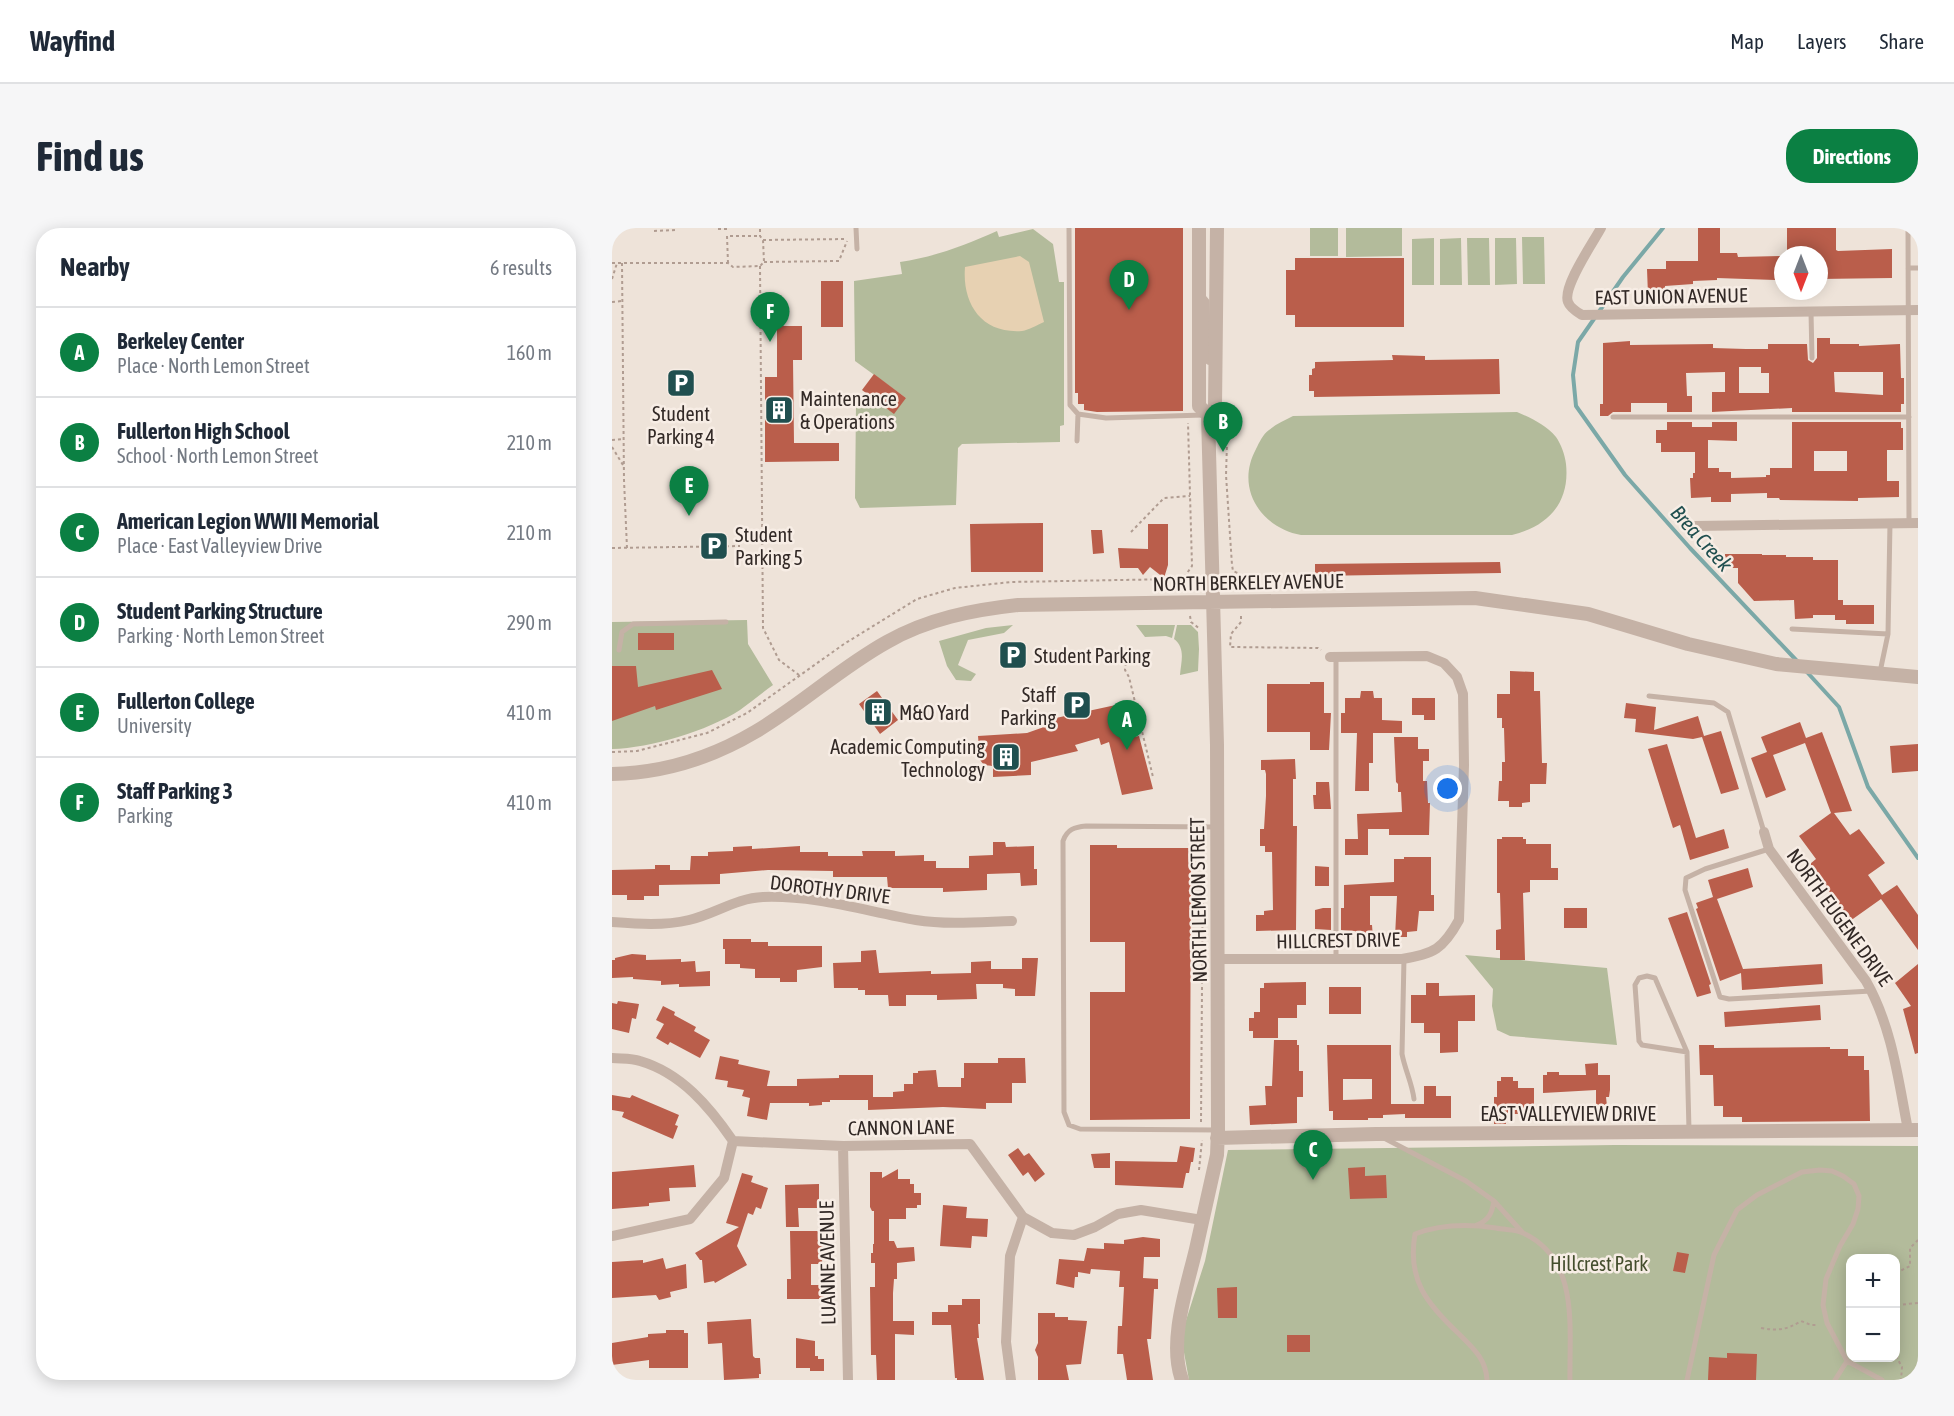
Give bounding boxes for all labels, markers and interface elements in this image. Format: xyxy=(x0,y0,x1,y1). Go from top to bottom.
text: Wayfind xyxy=(30,25,115,57)
text: Map xyxy=(1730,29,1764,53)
text: Layers xyxy=(1797,29,1847,53)
text: Share xyxy=(1880,29,1924,53)
button: Directions xyxy=(1786,129,1918,183)
text: Find us xyxy=(36,132,144,180)
north arrow xyxy=(1774,246,1828,300)
text: Nearby xyxy=(60,252,130,282)
text: 6 results xyxy=(490,256,552,279)
pin: D xyxy=(1110,260,1148,310)
street label: EAST UNION AVENUE xyxy=(1594,283,1748,309)
pin: F xyxy=(750,292,790,342)
text: Berkeley Center xyxy=(117,328,244,354)
text: A xyxy=(75,341,84,364)
text: 160 m xyxy=(507,341,552,364)
text: Place · North Lemon Street xyxy=(117,354,310,377)
parking icon: Student Parking 4 xyxy=(665,367,697,399)
place label: Maintenance & Operations xyxy=(800,387,897,433)
building icon: Maintenance & Operations xyxy=(763,394,795,426)
place label: Student Parking 4 xyxy=(647,402,715,448)
pin: B xyxy=(1204,402,1242,452)
text: Fullerton High School xyxy=(117,418,290,444)
text: B xyxy=(75,431,84,454)
text: 210 m xyxy=(507,431,552,454)
text: School · North Lemon Street xyxy=(117,444,318,467)
pin: E xyxy=(670,466,709,516)
water label: Brea Creek xyxy=(1666,500,1738,576)
text: American Legion WWII Memorial xyxy=(117,508,379,534)
text: C xyxy=(75,521,84,544)
text: 210 m xyxy=(507,521,552,544)
place label: Student Parking 5 xyxy=(735,523,803,569)
parking icon: Student Parking 5 xyxy=(698,530,730,562)
text: Place · East Valleyview Drive xyxy=(117,534,322,557)
street label: NORTH BERKELEY AVENUE xyxy=(1152,569,1344,595)
text: Student Parking Structure xyxy=(117,598,323,624)
text: D xyxy=(74,611,85,634)
text: 290 m xyxy=(507,611,552,634)
text: Parking · North Lemon Street xyxy=(117,624,325,647)
parking icon: Student Parking xyxy=(997,639,1029,671)
place label: Student Parking xyxy=(1034,644,1151,667)
place label: Staff Parking xyxy=(1000,683,1056,729)
text: Fullerton College xyxy=(117,688,255,714)
parking icon: Staff Parking xyxy=(1061,689,1093,721)
building icon: M&O Yard xyxy=(862,696,894,728)
pin: A xyxy=(1108,700,1146,750)
text: E xyxy=(75,701,84,724)
text: 410 m xyxy=(507,701,552,724)
place label: M&O Yard xyxy=(899,701,970,724)
text: University xyxy=(117,714,192,737)
place label: Academic Computing Technology xyxy=(830,735,985,781)
building icon: Academic Computing Technology xyxy=(990,741,1022,773)
your location xyxy=(1433,774,1462,803)
text: Staff Parking 3 xyxy=(117,778,233,804)
text: F xyxy=(75,791,84,814)
text: 410 m xyxy=(507,791,552,814)
text: Parking xyxy=(117,804,173,827)
street label: NORTH LEMON STREET xyxy=(1185,817,1211,983)
street label: NORTH EUGENE DRIVE xyxy=(1783,844,1898,990)
street label: DOROTHY DRIVE xyxy=(769,870,892,908)
street label: HILLCREST DRIVE xyxy=(1276,927,1401,953)
street label: EAST VALLEYVIEW DRIVE xyxy=(1480,1102,1656,1125)
street label: CANNON LANE xyxy=(848,1115,955,1139)
pin: C xyxy=(1294,1130,1332,1180)
street label: LUANNE AVENUE xyxy=(814,1200,840,1325)
park label: Hillcrest Park xyxy=(1550,1252,1648,1275)
map controls xyxy=(1846,1254,1900,1362)
button: + xyxy=(1846,1254,1900,1308)
button: − xyxy=(1846,1308,1900,1362)

